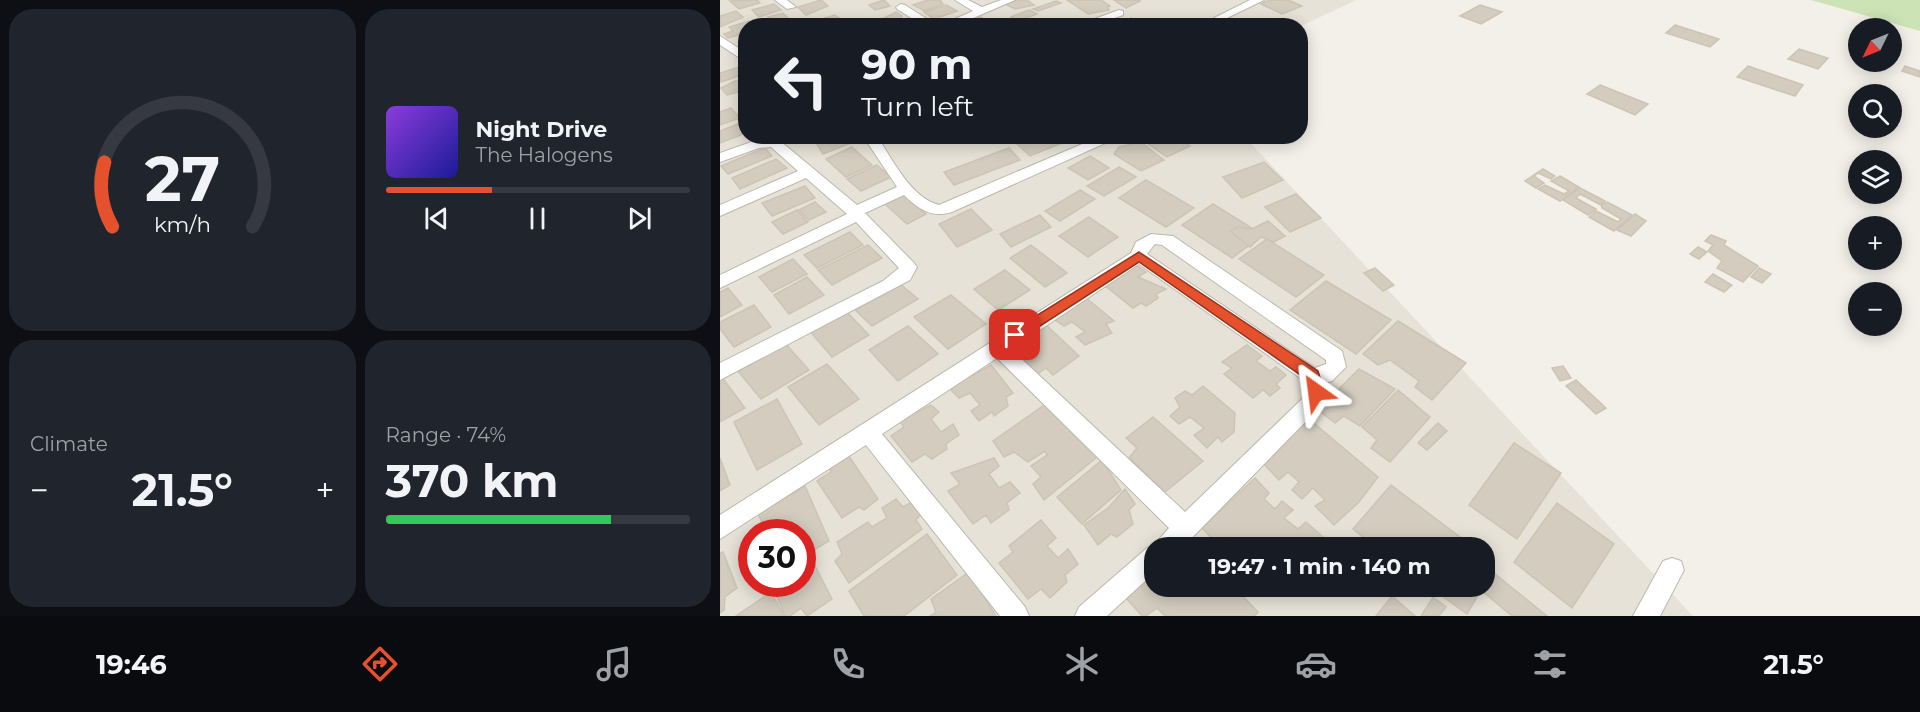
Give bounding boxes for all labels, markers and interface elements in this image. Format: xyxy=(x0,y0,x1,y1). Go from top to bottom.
north arrow xyxy=(1848,18,1902,72)
map controls xyxy=(1848,18,1902,336)
text: 90 m xyxy=(861,38,972,90)
icon: left xyxy=(762,42,840,120)
button: search xyxy=(1848,84,1902,138)
text: Turn left xyxy=(861,90,974,123)
text: Night Drive xyxy=(476,116,607,143)
text: 27 xyxy=(144,141,220,217)
text: The Halogens xyxy=(476,143,613,167)
button: layers xyxy=(1848,150,1902,204)
icon: previous xyxy=(420,202,453,235)
icon: pause xyxy=(521,202,554,235)
icon: next xyxy=(623,202,656,235)
text: km/h xyxy=(154,212,211,238)
button: + xyxy=(1848,216,1902,270)
button: − xyxy=(1848,282,1902,336)
pin xyxy=(989,309,1040,360)
icon: arrive xyxy=(998,318,1031,351)
position arrow xyxy=(1284,360,1348,424)
text: Range · 74% xyxy=(386,423,506,447)
text: Climate xyxy=(30,432,108,456)
text: 370 km xyxy=(386,453,559,508)
text: 21.5° xyxy=(132,462,233,517)
text: − xyxy=(30,470,49,510)
text: + xyxy=(316,470,335,510)
speed limit sign: 30 xyxy=(738,519,816,597)
text: 19:47 · 1 min · 140 m xyxy=(1208,553,1431,580)
icon: directions xyxy=(359,643,401,685)
icon: music xyxy=(593,643,635,685)
icon: phone xyxy=(827,643,869,685)
icon: climate xyxy=(1061,643,1103,685)
icon: car xyxy=(1295,643,1337,685)
icon: filters xyxy=(1529,643,1571,685)
text: 19:46 xyxy=(96,648,167,681)
text: 21.5° xyxy=(1763,648,1824,681)

